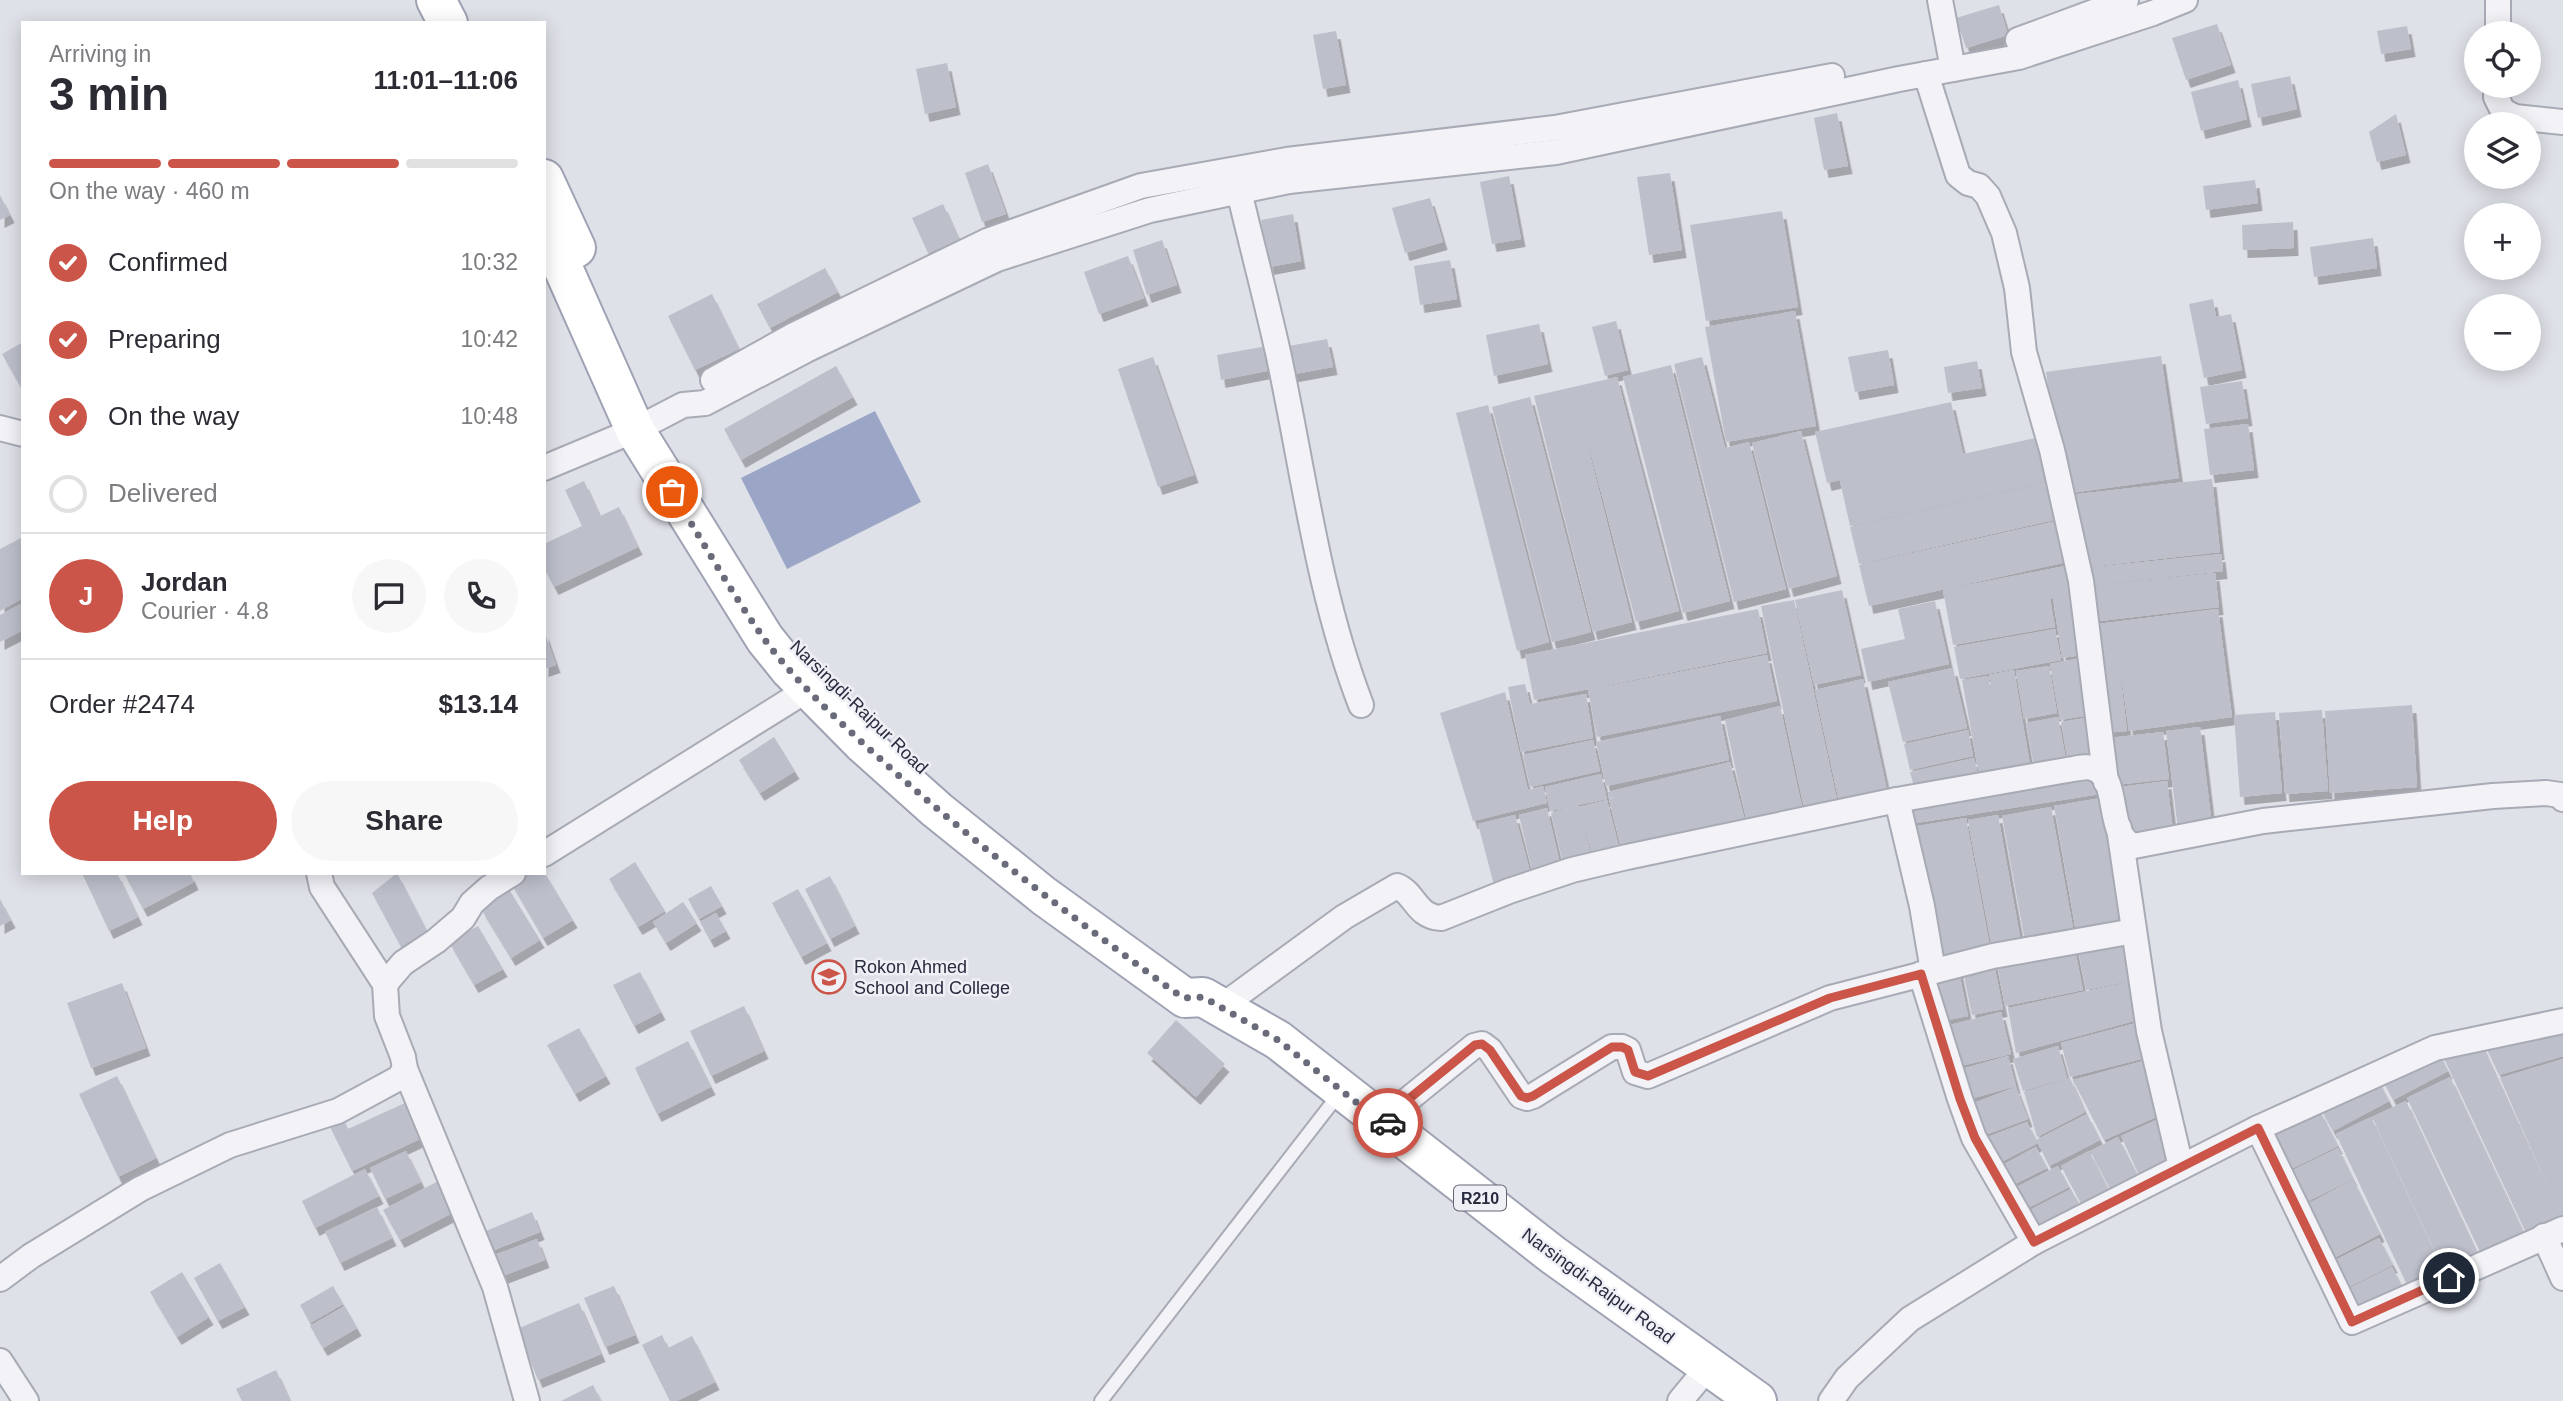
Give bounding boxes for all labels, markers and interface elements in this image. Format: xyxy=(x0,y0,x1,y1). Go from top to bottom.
map controls xyxy=(2464,21,2541,371)
button: locate xyxy=(2464,21,2541,98)
text: Arriving in xyxy=(49,41,151,67)
text: 11:01–11:06 xyxy=(373,65,518,95)
text: 3 min xyxy=(49,68,169,120)
button: layers xyxy=(2464,112,2541,189)
text: On the way · 460 m xyxy=(49,178,250,204)
button: + xyxy=(2464,203,2541,280)
icon: check xyxy=(49,244,87,282)
text: Confirmed xyxy=(108,247,228,277)
text: 10:32 xyxy=(460,249,518,275)
button: − xyxy=(2464,294,2541,371)
icon: check xyxy=(49,321,87,359)
text: Preparing xyxy=(108,324,221,354)
text: 10:42 xyxy=(460,326,518,352)
icon: check xyxy=(49,398,87,436)
text: On the way xyxy=(108,401,240,431)
text: 10:48 xyxy=(460,403,518,429)
pin xyxy=(642,462,702,522)
icon: bag xyxy=(653,473,691,511)
text: Delivered xyxy=(108,478,218,508)
button: chat xyxy=(352,559,426,633)
button: phone xyxy=(444,559,518,633)
text: Jordan xyxy=(141,567,228,597)
text: J xyxy=(79,581,93,611)
text: Courier · 4.8 xyxy=(141,598,269,624)
street label: Narsingdi-Raipur Road xyxy=(786,636,932,778)
text: Order #2474 xyxy=(49,689,195,719)
text: $13.14 xyxy=(438,689,518,719)
button: Help xyxy=(49,781,277,861)
button: Share xyxy=(291,781,518,861)
place label: Rokon Ahmed School and College xyxy=(854,957,1010,998)
school or university icon: Rokon Ahmed School and College xyxy=(810,958,848,996)
courier xyxy=(1353,1088,1423,1158)
icon: car xyxy=(1369,1104,1407,1142)
road number: R210 xyxy=(1454,1186,1506,1210)
street label: Narsingdi-Raipur Road xyxy=(1518,1224,1678,1348)
pin xyxy=(2419,1248,2479,1308)
icon: home xyxy=(2430,1259,2468,1297)

